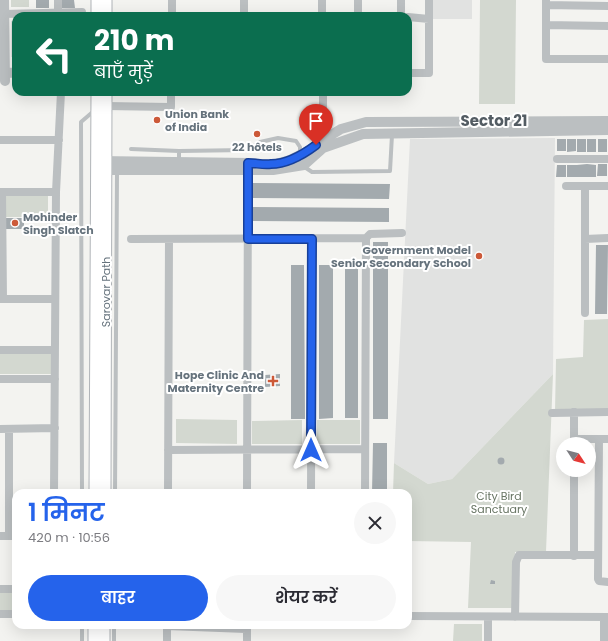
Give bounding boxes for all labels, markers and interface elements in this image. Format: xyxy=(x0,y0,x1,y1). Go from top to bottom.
text: 210 m xyxy=(94,21,174,60)
icon: left xyxy=(28,28,80,80)
text: बाएँ मुड़ें xyxy=(94,59,153,84)
pin xyxy=(299,104,333,145)
place label: Union Bank of India xyxy=(165,106,229,135)
icon: arrive xyxy=(305,110,327,132)
district label: Sector 21 xyxy=(461,110,528,131)
marker: Union Bank of India xyxy=(152,115,162,125)
marker: 22 hôtels xyxy=(252,129,262,139)
place label: 22 hôtels xyxy=(232,139,282,155)
place label: Mohinder Singh Slatch xyxy=(23,209,94,238)
marker: Mohinder Singh Slatch xyxy=(10,218,20,228)
place label: Government Model Senior Secondary School xyxy=(331,242,471,271)
marker: Government Model Senior Secondary School xyxy=(474,251,484,261)
street label: Sarovar Path xyxy=(98,257,114,327)
place label: Hope Clinic And Maternity Centre xyxy=(168,367,264,396)
marker: Hope Clinic And Maternity Centre xyxy=(267,375,279,387)
position arrow xyxy=(290,429,332,471)
north arrow xyxy=(556,437,596,477)
map controls xyxy=(556,437,596,477)
park label: City Bird Sanctuary xyxy=(471,488,528,517)
text: 1 मिनट xyxy=(28,496,105,529)
button: close xyxy=(354,502,396,544)
text: 420 m · 10:56 xyxy=(28,528,110,547)
button: बाहर xyxy=(28,575,208,621)
button: शेयर करें xyxy=(216,575,396,621)

